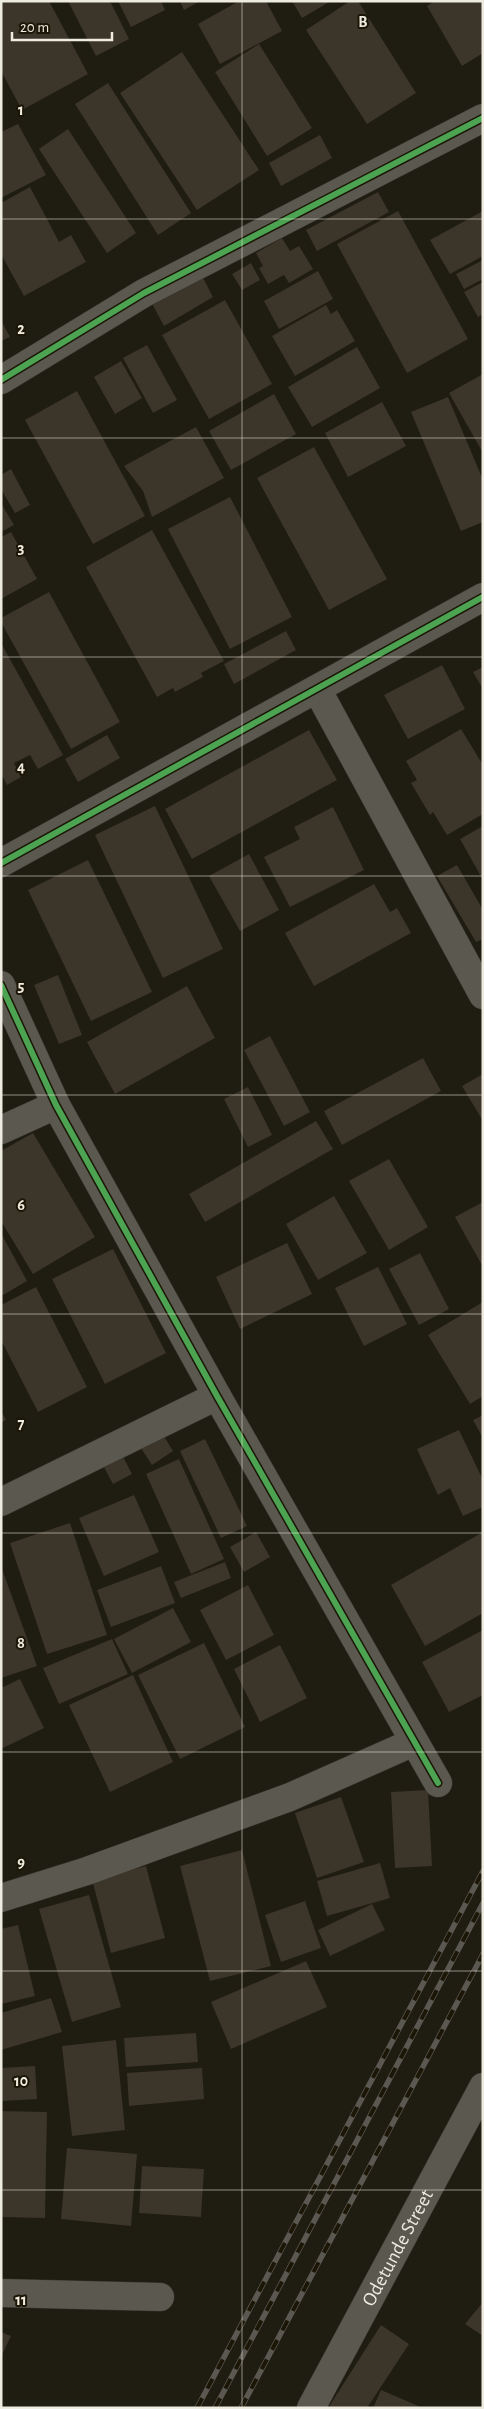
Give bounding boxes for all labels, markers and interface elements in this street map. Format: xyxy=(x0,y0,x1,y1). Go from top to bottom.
scale bar xyxy=(12,10,112,42)
text: B xyxy=(358,14,368,30)
text: 20 m xyxy=(20,20,49,35)
text: 1 xyxy=(18,102,24,118)
text: 2 xyxy=(17,321,25,337)
text: 3 xyxy=(18,540,25,556)
text: 4 xyxy=(17,759,25,775)
text: 5 xyxy=(18,978,25,994)
text: 6 xyxy=(17,1197,25,1213)
text: 7 xyxy=(18,1416,25,1432)
text: 8 xyxy=(17,1635,25,1651)
text: 9 xyxy=(17,1854,25,1870)
text: 10 xyxy=(14,2073,28,2089)
street label: Odetunde Street xyxy=(359,2186,437,2310)
text: 11 xyxy=(15,2292,27,2308)

